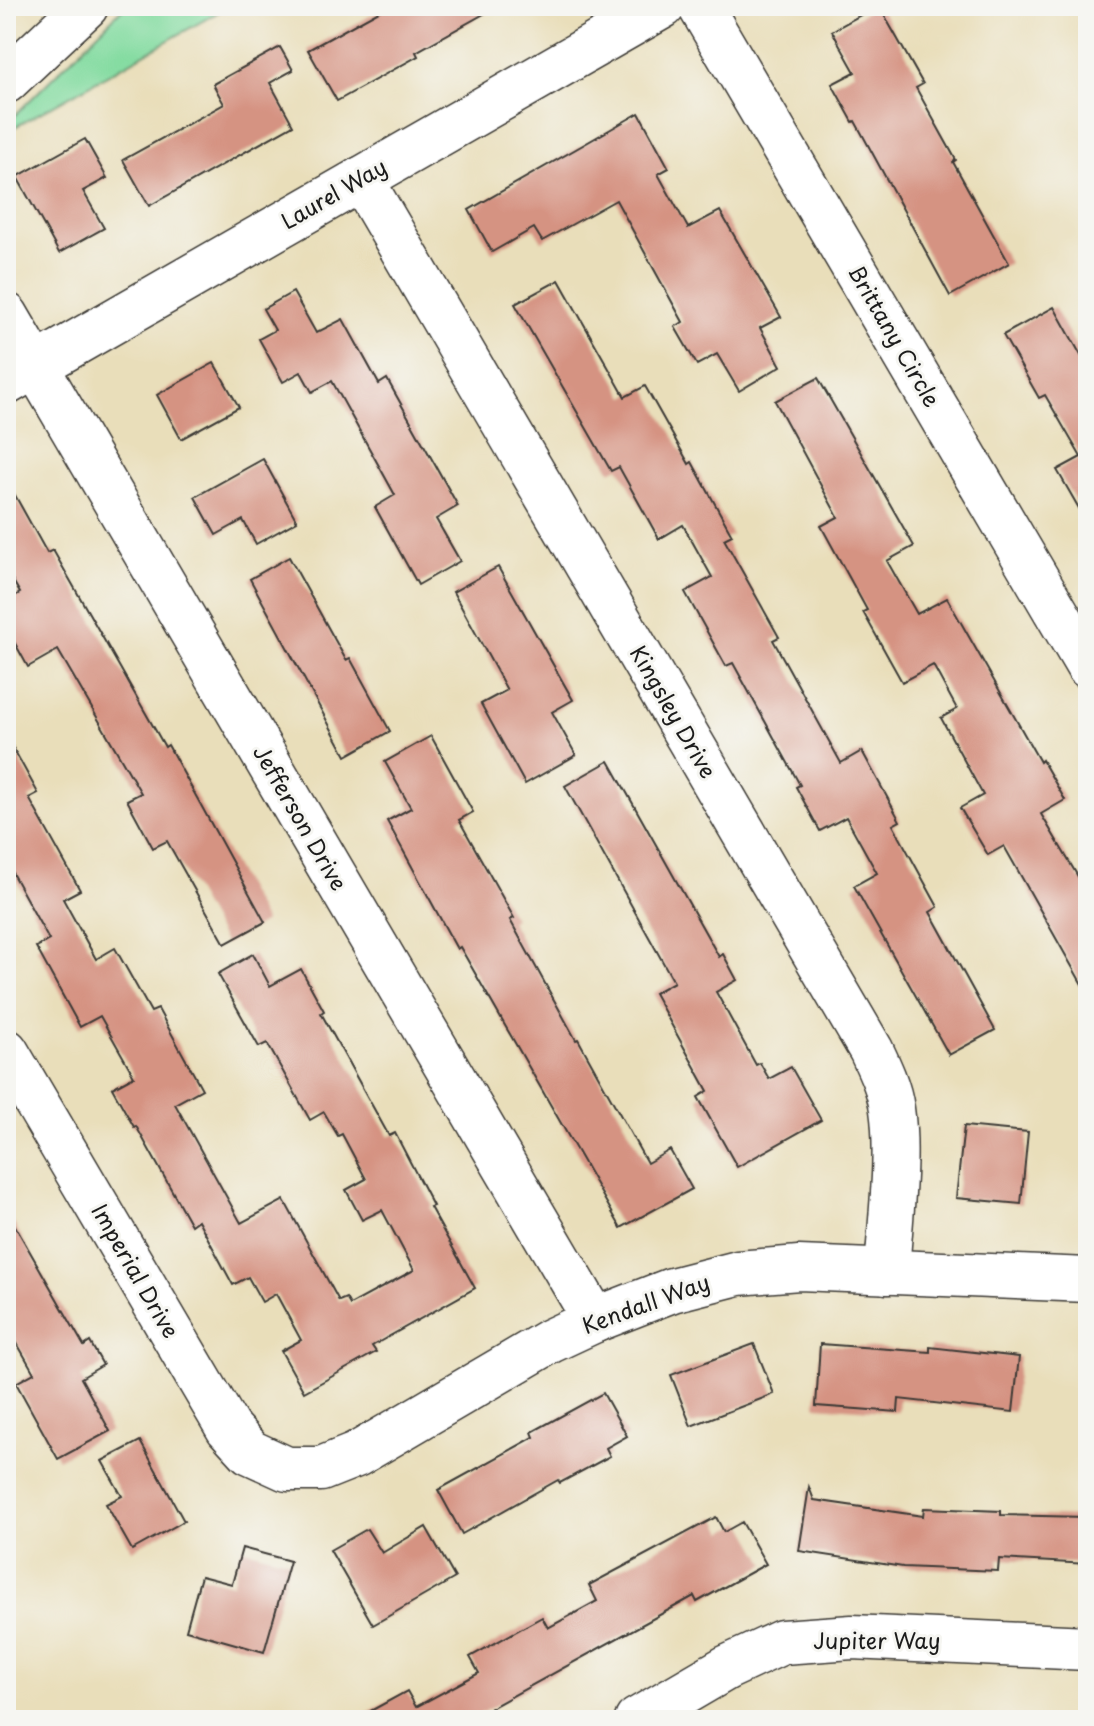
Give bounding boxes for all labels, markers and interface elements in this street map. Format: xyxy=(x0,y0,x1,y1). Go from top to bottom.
street label: Laurel Way xyxy=(274,149,392,236)
street label: Brittany Circle xyxy=(841,258,949,413)
street label: Kingsley Drive xyxy=(623,639,726,784)
street label: Jefferson Drive xyxy=(246,738,356,896)
street label: Imperial Drive xyxy=(84,1197,188,1344)
street label: Kendall Way xyxy=(577,1264,714,1341)
street label: Jupiter Way xyxy=(813,1623,941,1656)

